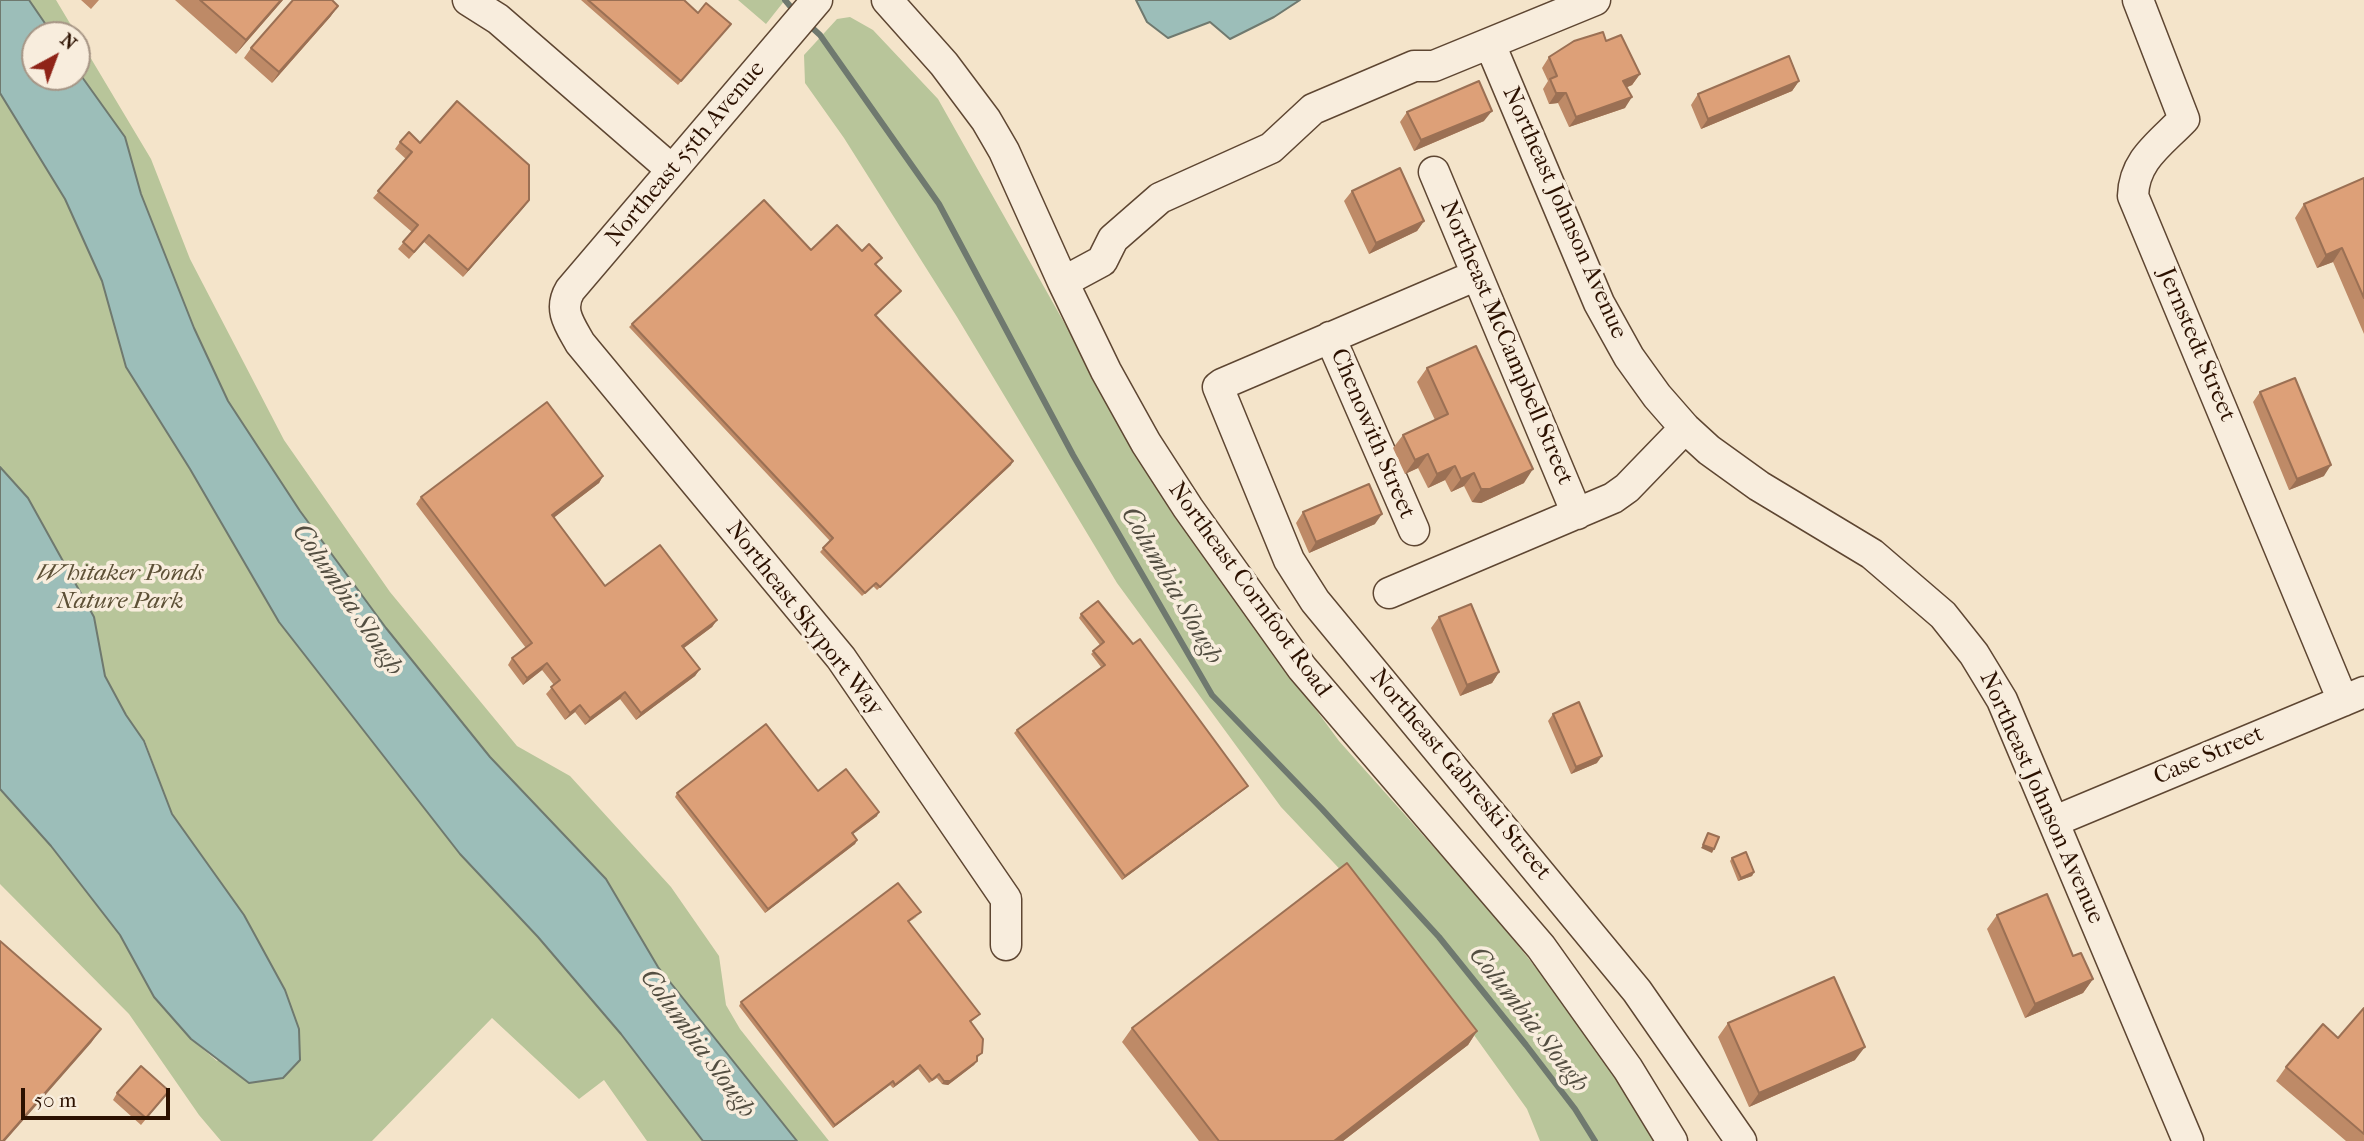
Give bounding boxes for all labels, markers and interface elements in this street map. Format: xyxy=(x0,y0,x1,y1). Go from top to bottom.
north arrow xyxy=(21,21,91,91)
text: N xyxy=(56,29,81,55)
street label: Northeast 55th Avenue xyxy=(600,56,772,252)
street label: Northeast Johnson Avenue xyxy=(1495,82,1633,344)
street label: Northeast McCampbell Street xyxy=(1433,196,1579,490)
street label: Jernstedt Street xyxy=(2151,264,2241,426)
street label: Chenowith Street xyxy=(1323,345,1421,523)
street label: Northeast Cornfoot Road xyxy=(1161,477,1337,703)
water label: Columbia Slough xyxy=(1113,502,1229,670)
street label: Northeast Skyport Way xyxy=(719,516,889,722)
water label: Columbia Slough xyxy=(285,518,409,682)
park label: Whitaker Ponds Nature Park xyxy=(37,560,203,616)
street label: Northeast Gabreski Street xyxy=(1363,664,1557,886)
street label: Northeast Johnson Avenue xyxy=(1972,667,2110,929)
street label: Case Street xyxy=(2150,720,2268,792)
water label: Columbia Slough xyxy=(1461,941,1595,1099)
water label: Columbia Slough xyxy=(632,963,762,1125)
scale bar xyxy=(24,1074,173,1118)
text: 50 m xyxy=(34,1088,77,1112)

